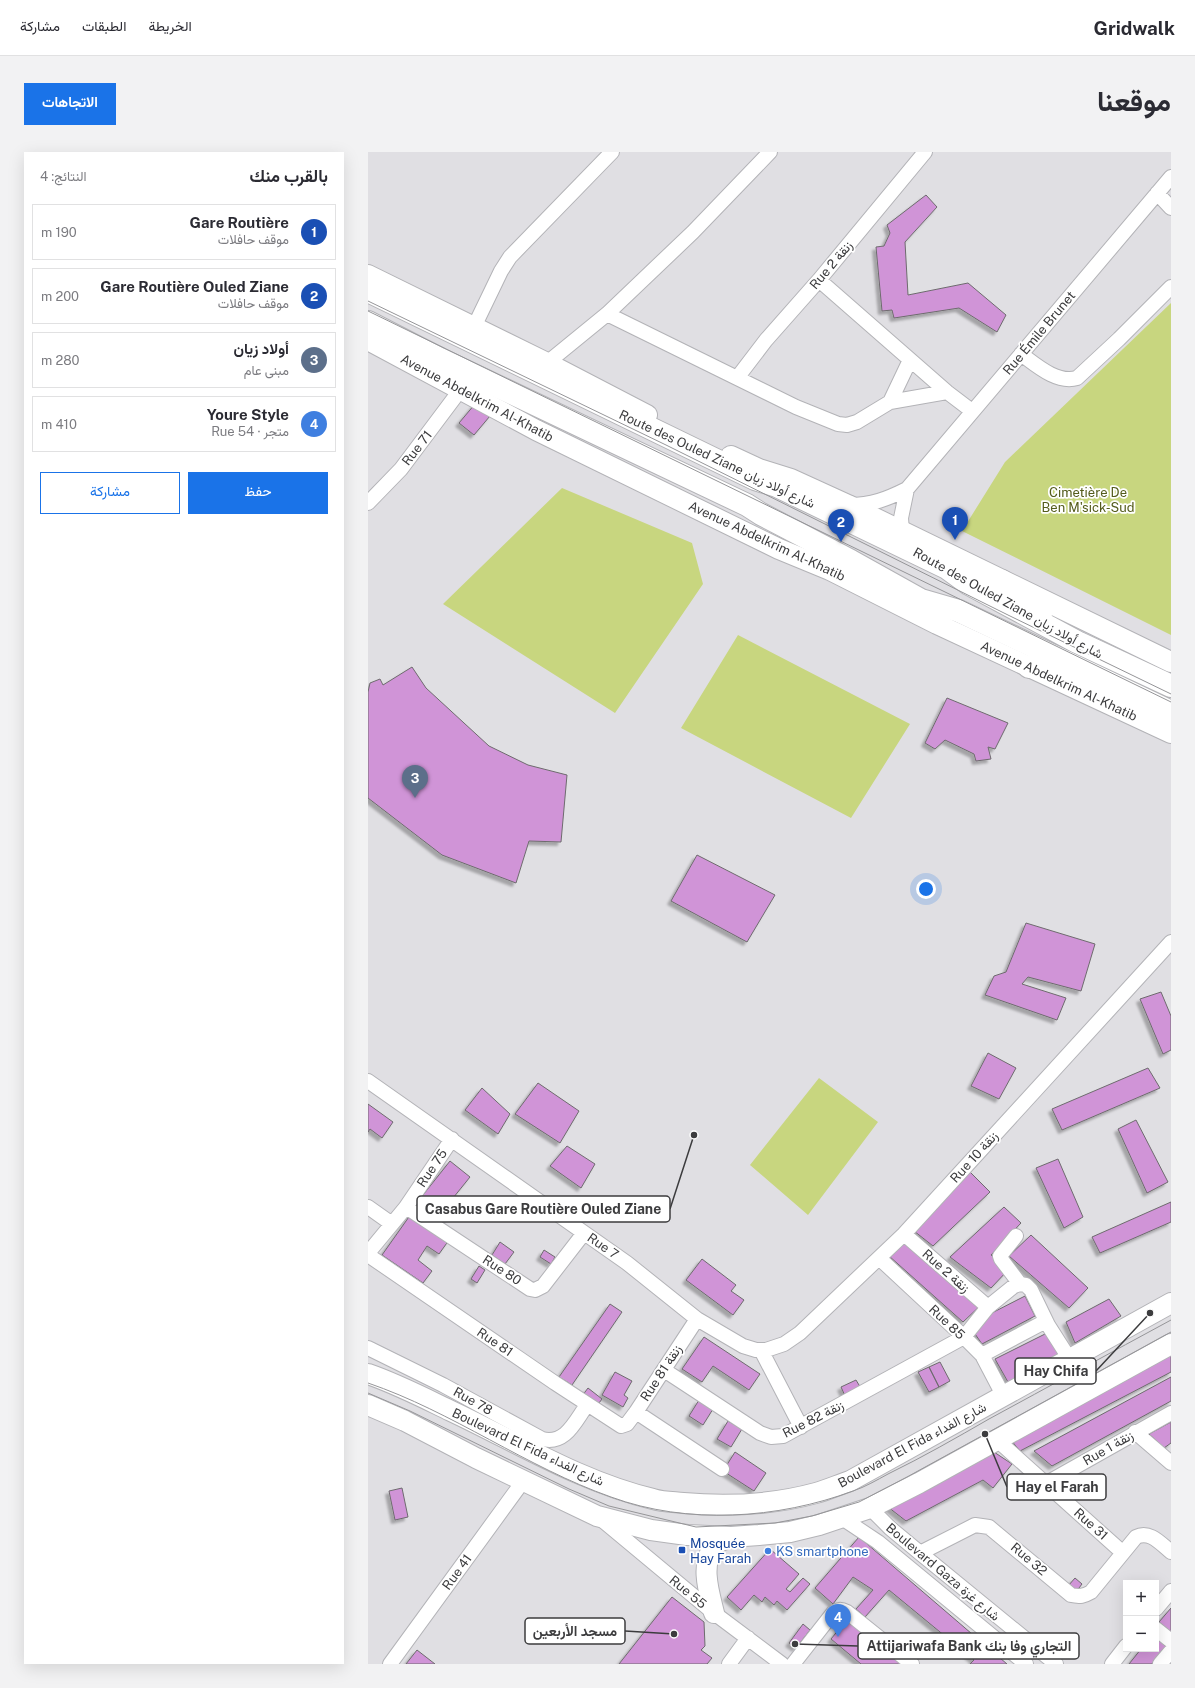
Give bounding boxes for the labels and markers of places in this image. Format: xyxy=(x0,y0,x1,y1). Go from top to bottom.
pin: 1 xyxy=(942,507,968,540)
pin: 2 xyxy=(828,509,854,542)
pin: 3 xyxy=(402,765,428,798)
callout: Casabus Gare Routière Ouled Ziane xyxy=(417,1196,670,1222)
callout: Hay Chifa xyxy=(1015,1358,1096,1384)
callout: Hay el Farah xyxy=(1007,1474,1106,1500)
place label: Mosquée Hay Farah xyxy=(690,1536,751,1566)
place label: KS smartphone xyxy=(776,1544,869,1559)
marker: Mosquée Hay Farah xyxy=(677,1545,687,1555)
marker: KS smartphone xyxy=(763,1546,773,1556)
pin: 4 xyxy=(825,1604,851,1637)
callout: مسجد الأربعين xyxy=(525,1618,625,1644)
callout: Attijariwafa Bank التجاري وفا بنك xyxy=(858,1633,1079,1659)

